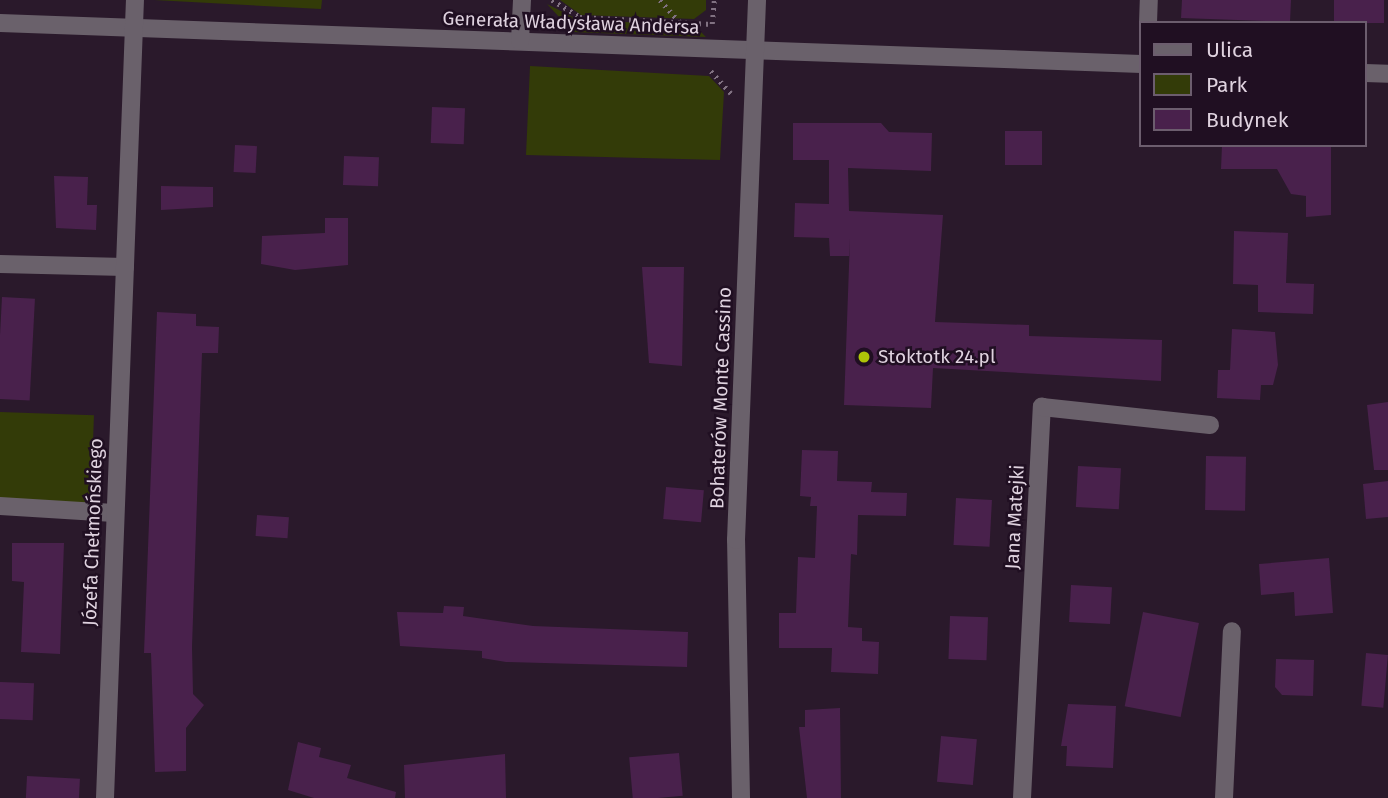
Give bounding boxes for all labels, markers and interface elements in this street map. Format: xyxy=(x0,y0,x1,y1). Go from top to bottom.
street label: Generała Władysława Andersa xyxy=(442,7,700,39)
legend xyxy=(1140,21,1367,147)
text: Ulica xyxy=(1206,37,1253,63)
text: Park xyxy=(1206,72,1247,98)
text: Budynek xyxy=(1206,107,1288,133)
street label: Bohaterów Monte Cassino xyxy=(706,287,736,509)
place label: Stoktotk 24.pl xyxy=(878,346,995,368)
marker: Stoktotk 24.pl xyxy=(856,349,872,365)
street label: Józefa Chełmońskiego xyxy=(78,438,108,626)
street label: Jana Matejki xyxy=(1001,464,1029,570)

